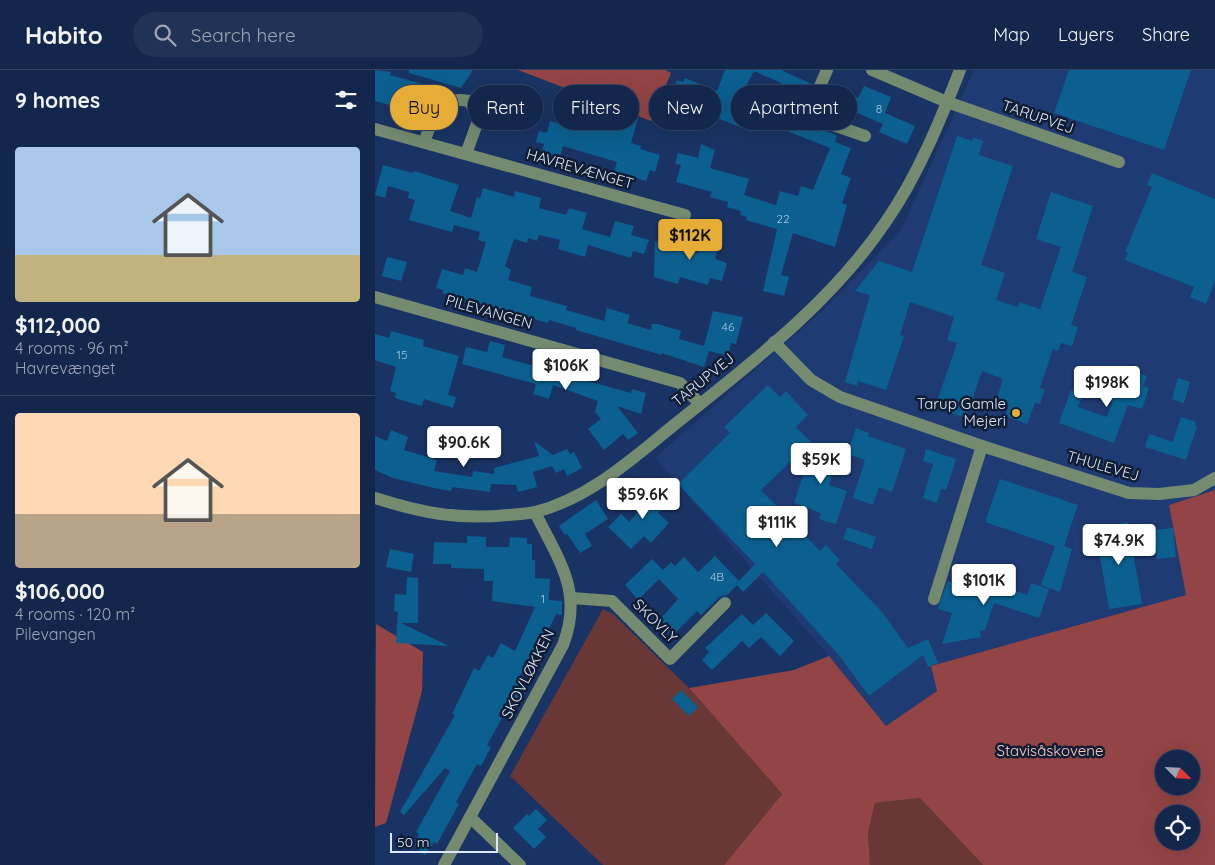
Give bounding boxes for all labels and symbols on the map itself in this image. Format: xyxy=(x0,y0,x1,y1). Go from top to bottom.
street label: TARUPVEJ xyxy=(1000,95,1077,138)
house number: 8 xyxy=(876,101,882,116)
street label: HAVREVÆNGET xyxy=(524,144,636,193)
house number: 22 xyxy=(776,211,790,226)
pin: $112K xyxy=(655,218,725,261)
street label: PILEVANGEN xyxy=(444,290,535,333)
house number: 46 xyxy=(722,319,735,334)
house number: 15 xyxy=(397,347,407,362)
pin: $106K xyxy=(531,348,601,391)
street label: TARUPVEJ xyxy=(668,349,738,410)
pin: $198K xyxy=(1072,366,1142,408)
place label: Tarup Gamle Mejeri xyxy=(917,394,1006,430)
marker: Tarup Gamle Mejeri xyxy=(1010,407,1022,419)
pin: $90.6K xyxy=(423,426,505,468)
pin: $59K xyxy=(791,442,851,485)
street label: THULEVEJ xyxy=(1065,446,1141,485)
pin: $59.6K xyxy=(602,478,684,520)
pin: $111K xyxy=(742,506,812,548)
pin: $74.9K xyxy=(1078,524,1160,566)
pin: $101K xyxy=(949,564,1019,606)
house number: 4B xyxy=(710,569,724,584)
house number: 1 xyxy=(541,591,545,606)
street label: SKOVLY xyxy=(629,595,682,647)
street label: SKOVLØKKEN xyxy=(497,626,558,722)
park label: Stavisåskovene xyxy=(996,741,1104,760)
north arrow xyxy=(1155,750,1200,795)
scale bar xyxy=(390,830,497,853)

